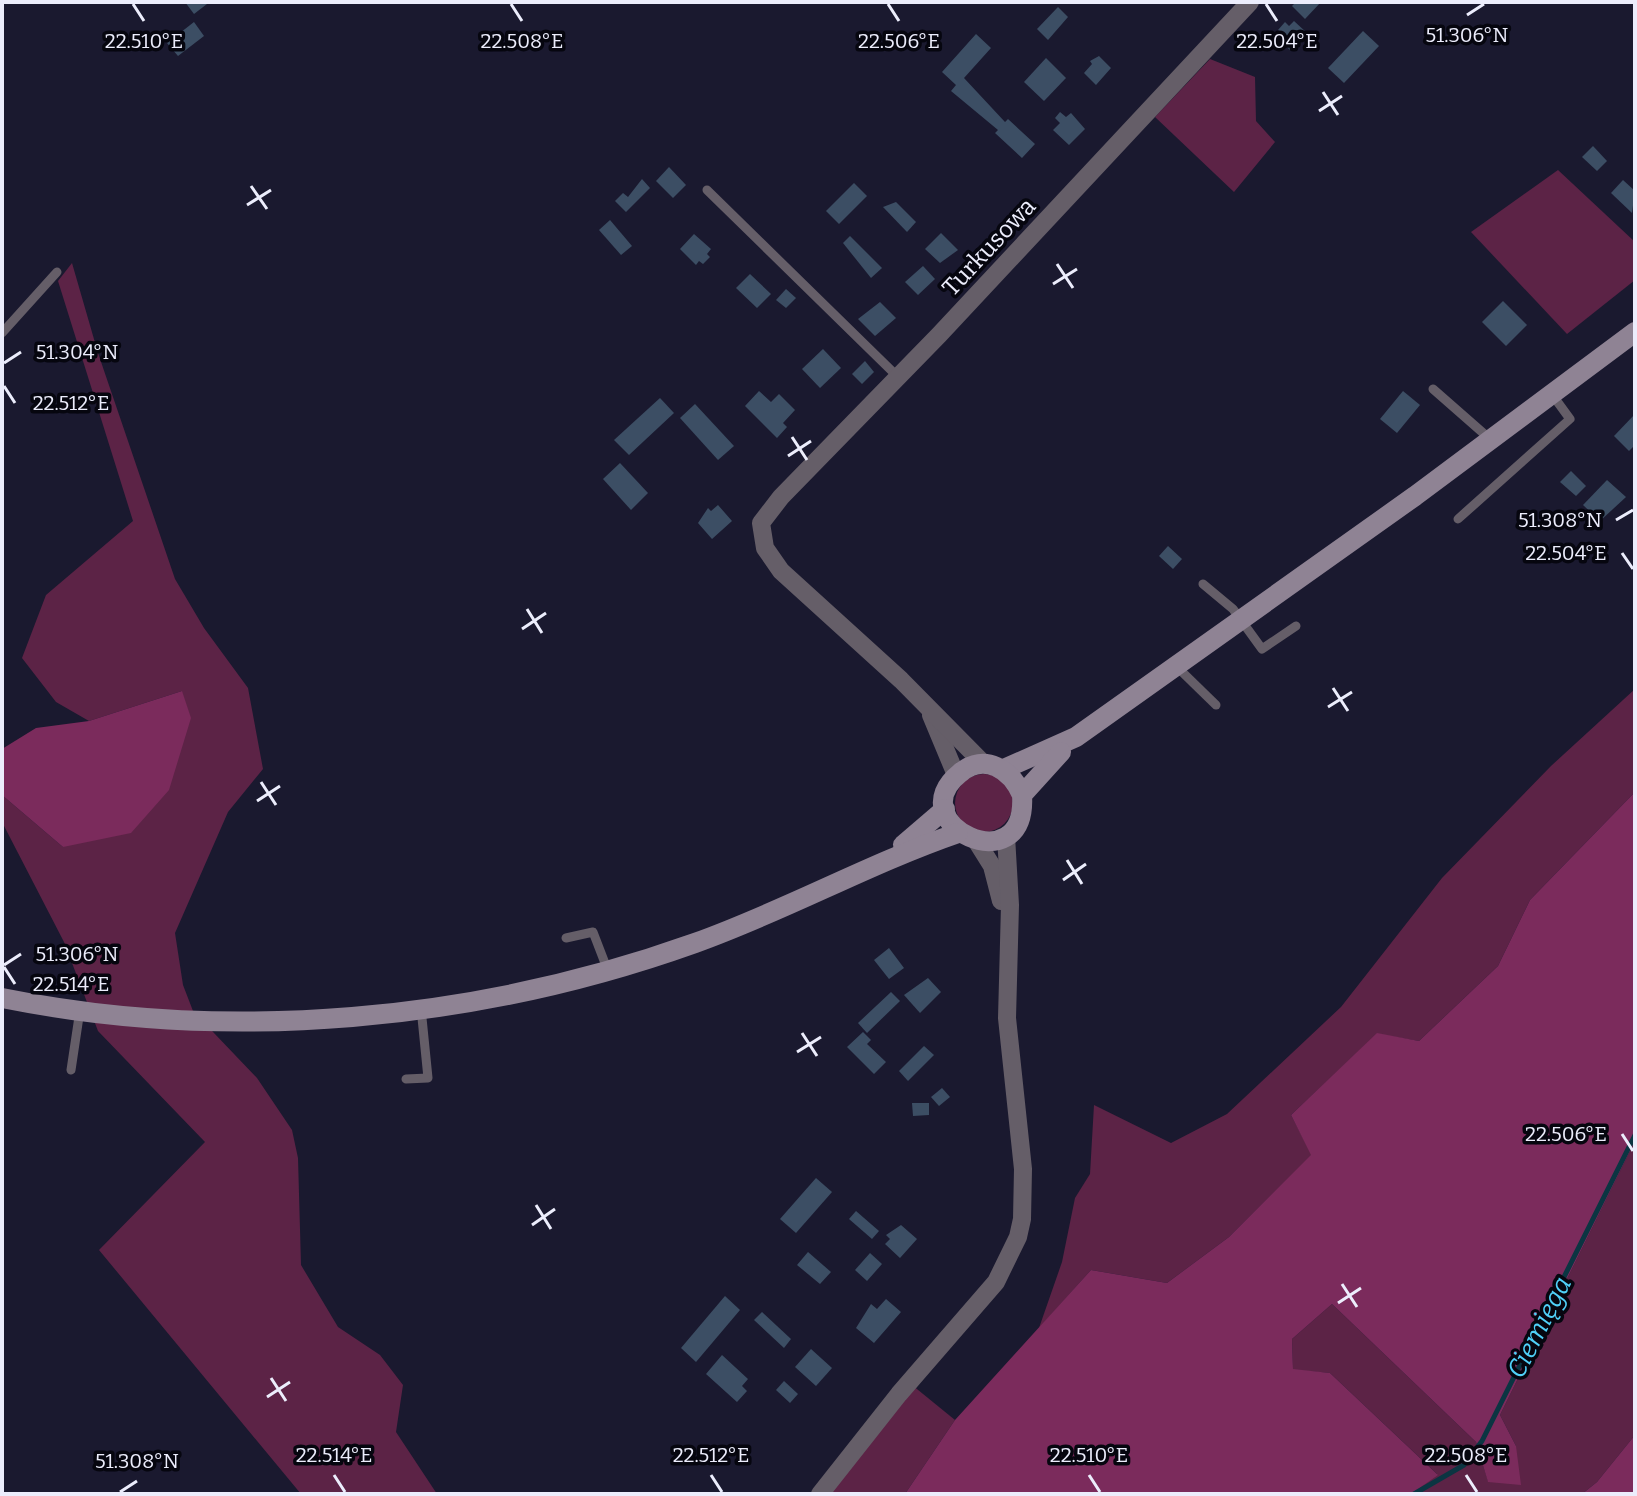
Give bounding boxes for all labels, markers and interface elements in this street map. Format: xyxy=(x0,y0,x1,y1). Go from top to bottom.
text: 51.306°N xyxy=(1426,23,1509,47)
text: 22.510°E xyxy=(105,29,183,53)
text: 22.508°E xyxy=(481,29,563,53)
text: 22.506°E xyxy=(858,29,940,53)
text: 22.504°E xyxy=(1236,29,1318,53)
street label: Turkusowa xyxy=(937,192,1041,302)
text: 51.304°N xyxy=(36,340,118,364)
text: 22.512°E xyxy=(33,391,109,415)
text: 51.308°N xyxy=(1518,508,1602,532)
text: 22.504°E xyxy=(1525,541,1607,565)
text: 51.306°N xyxy=(36,942,119,966)
text: 22.514°E xyxy=(33,972,109,996)
text: 22.506°E xyxy=(1525,1122,1607,1146)
water label: Ciemięga xyxy=(1501,1271,1578,1383)
text: 22.514°E xyxy=(296,1443,372,1467)
text: 22.512°E xyxy=(673,1443,749,1467)
text: 22.510°E xyxy=(1050,1443,1128,1467)
text: 22.508°E xyxy=(1425,1443,1507,1467)
text: 51.308°N xyxy=(95,1449,179,1473)

